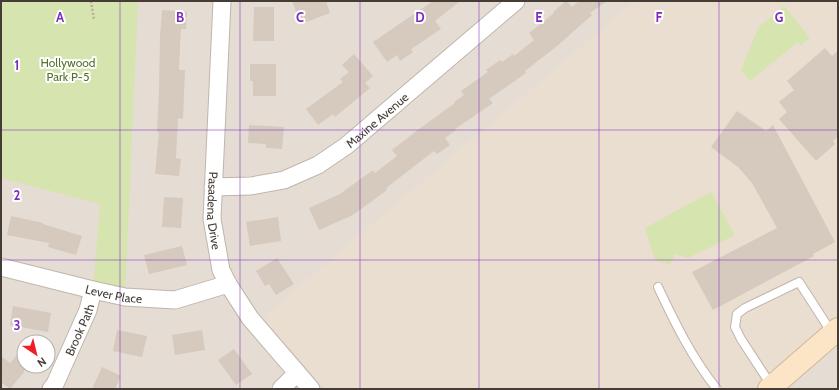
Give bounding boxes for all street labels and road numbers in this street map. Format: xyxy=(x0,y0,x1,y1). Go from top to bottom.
street label: Maxine Avenue xyxy=(342,89,411,151)
street label: Pasadena Drive xyxy=(204,171,225,251)
street label: Lever Place xyxy=(84,281,143,306)
street label: Brook Path xyxy=(61,302,97,358)

